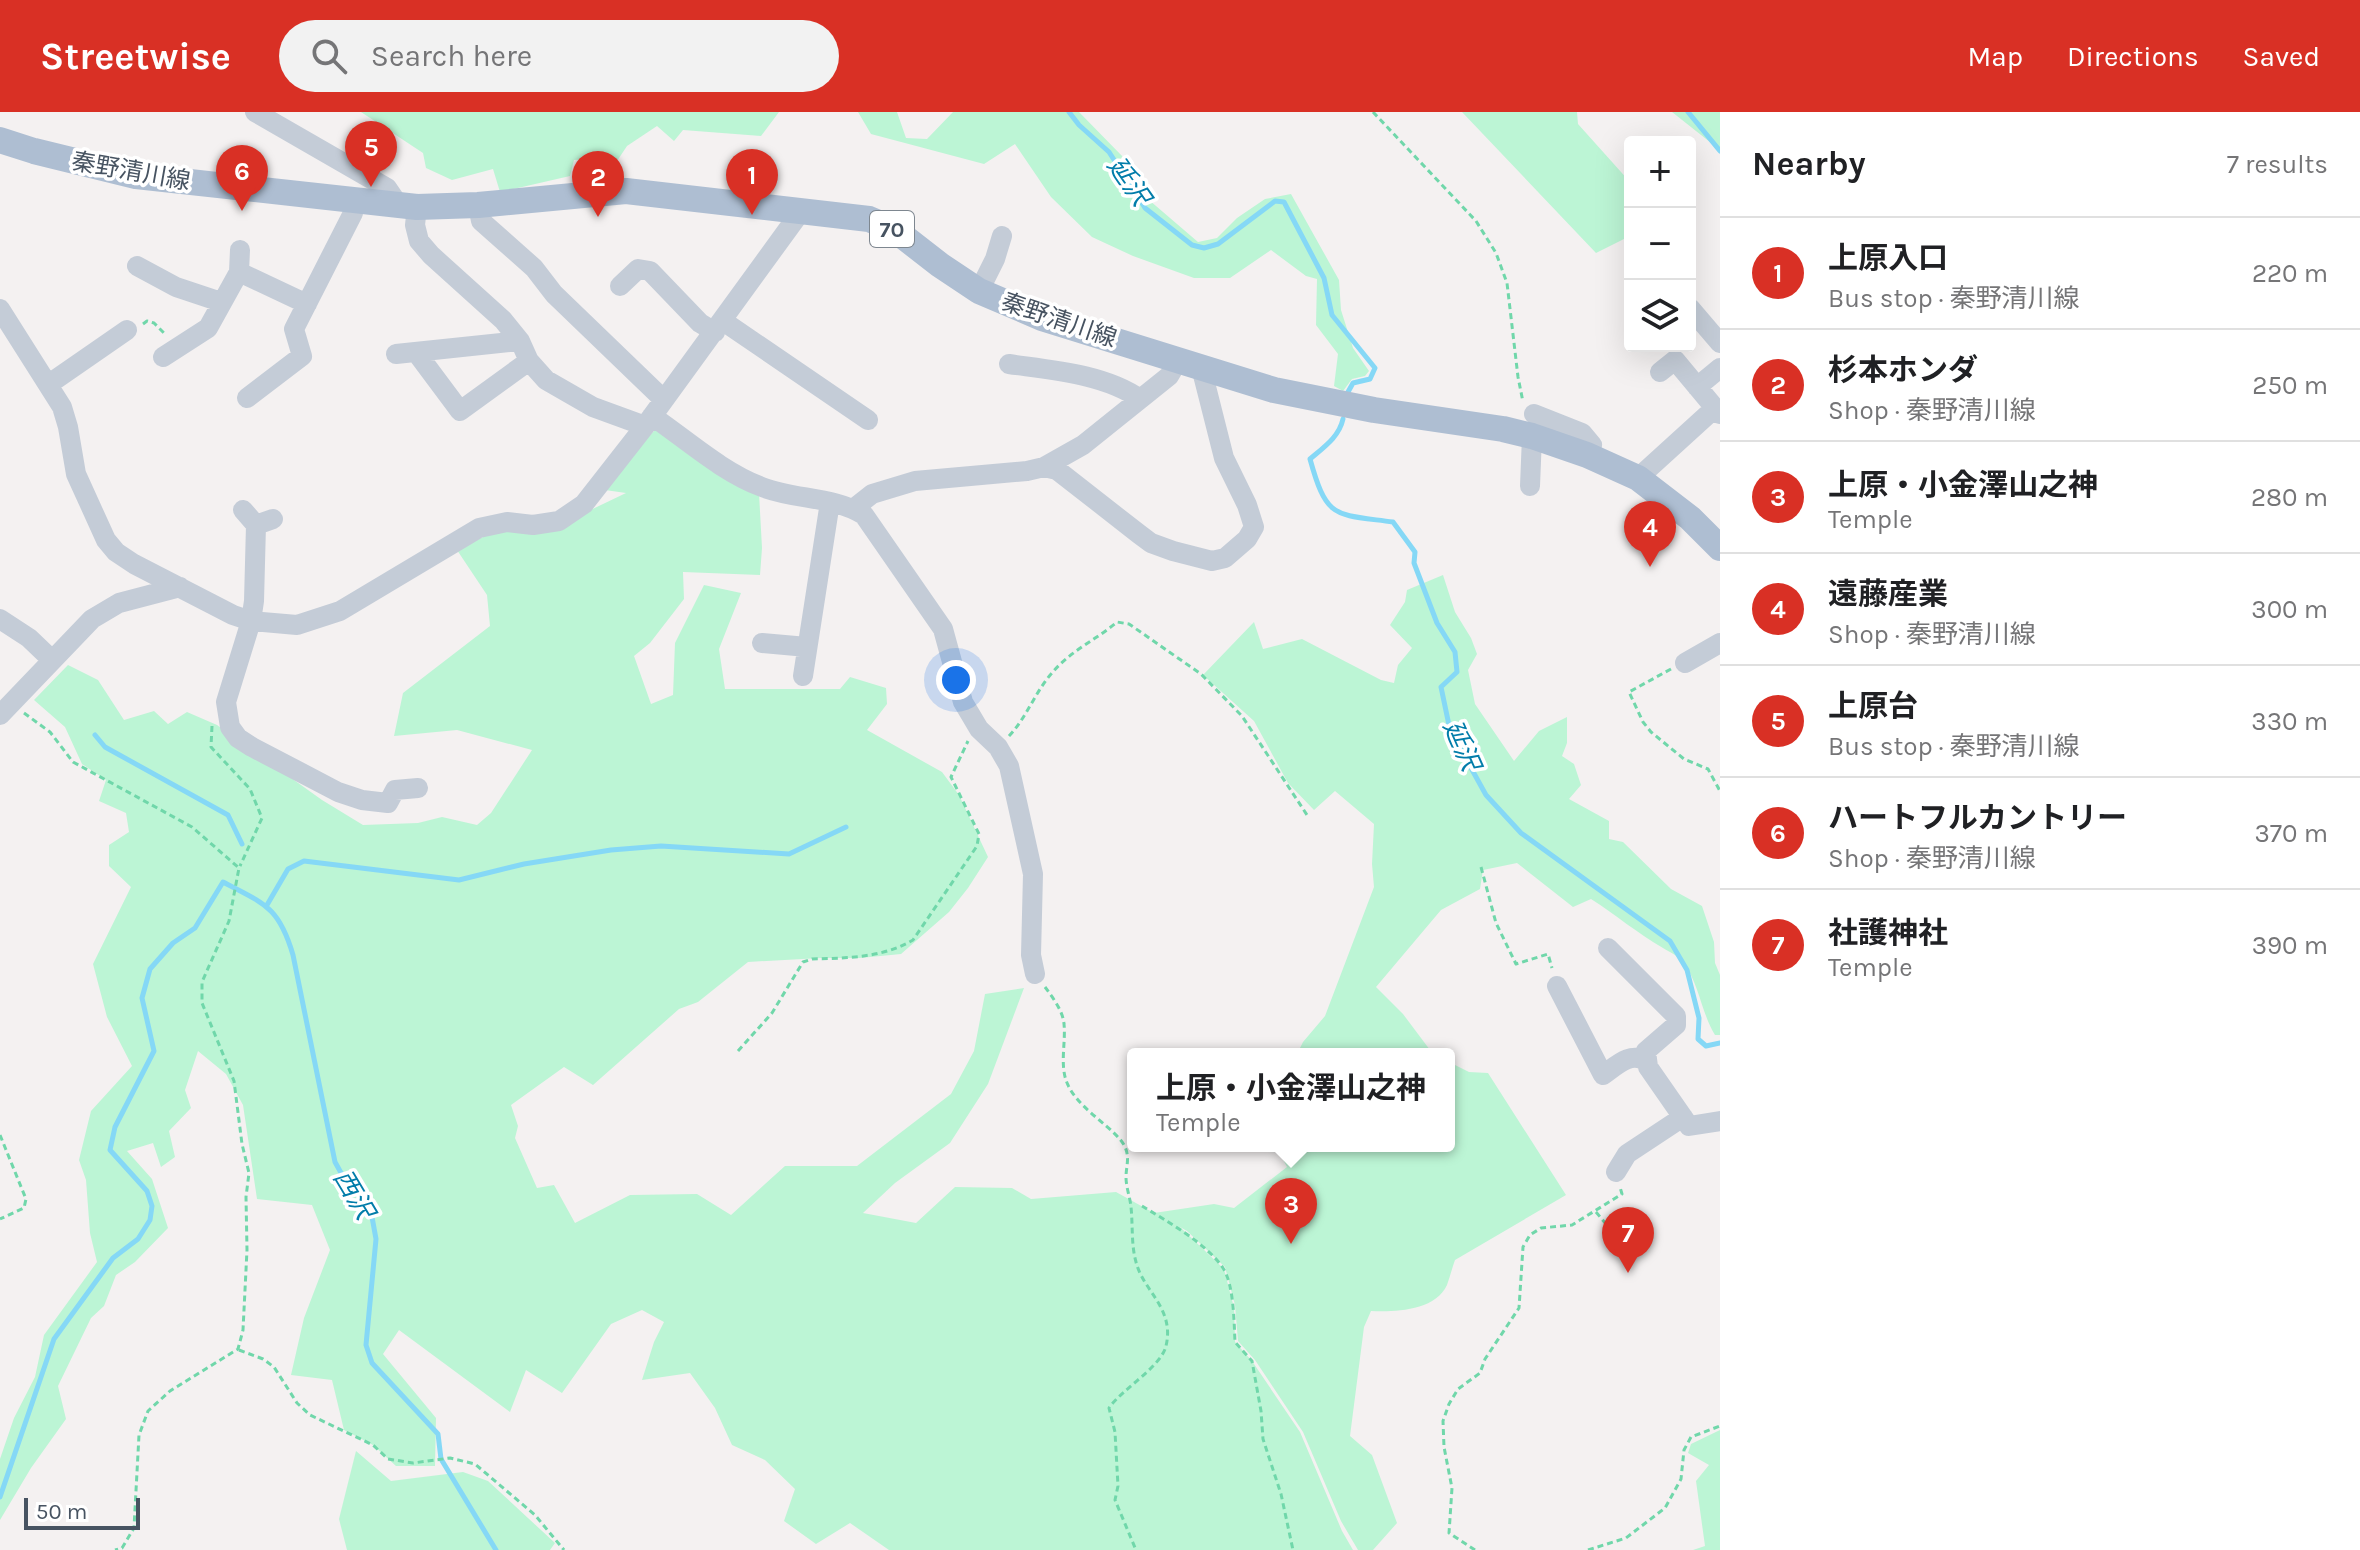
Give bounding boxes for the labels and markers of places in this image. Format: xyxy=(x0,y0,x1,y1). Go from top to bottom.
pin: 5 xyxy=(345,121,397,187)
pin: 6 xyxy=(216,145,268,211)
pin: 1 xyxy=(726,149,778,215)
pin: 2 xyxy=(572,151,624,217)
pin: 4 xyxy=(1624,501,1676,567)
pin: 3 xyxy=(1265,1178,1317,1244)
pin: 7 xyxy=(1602,1207,1654,1273)

